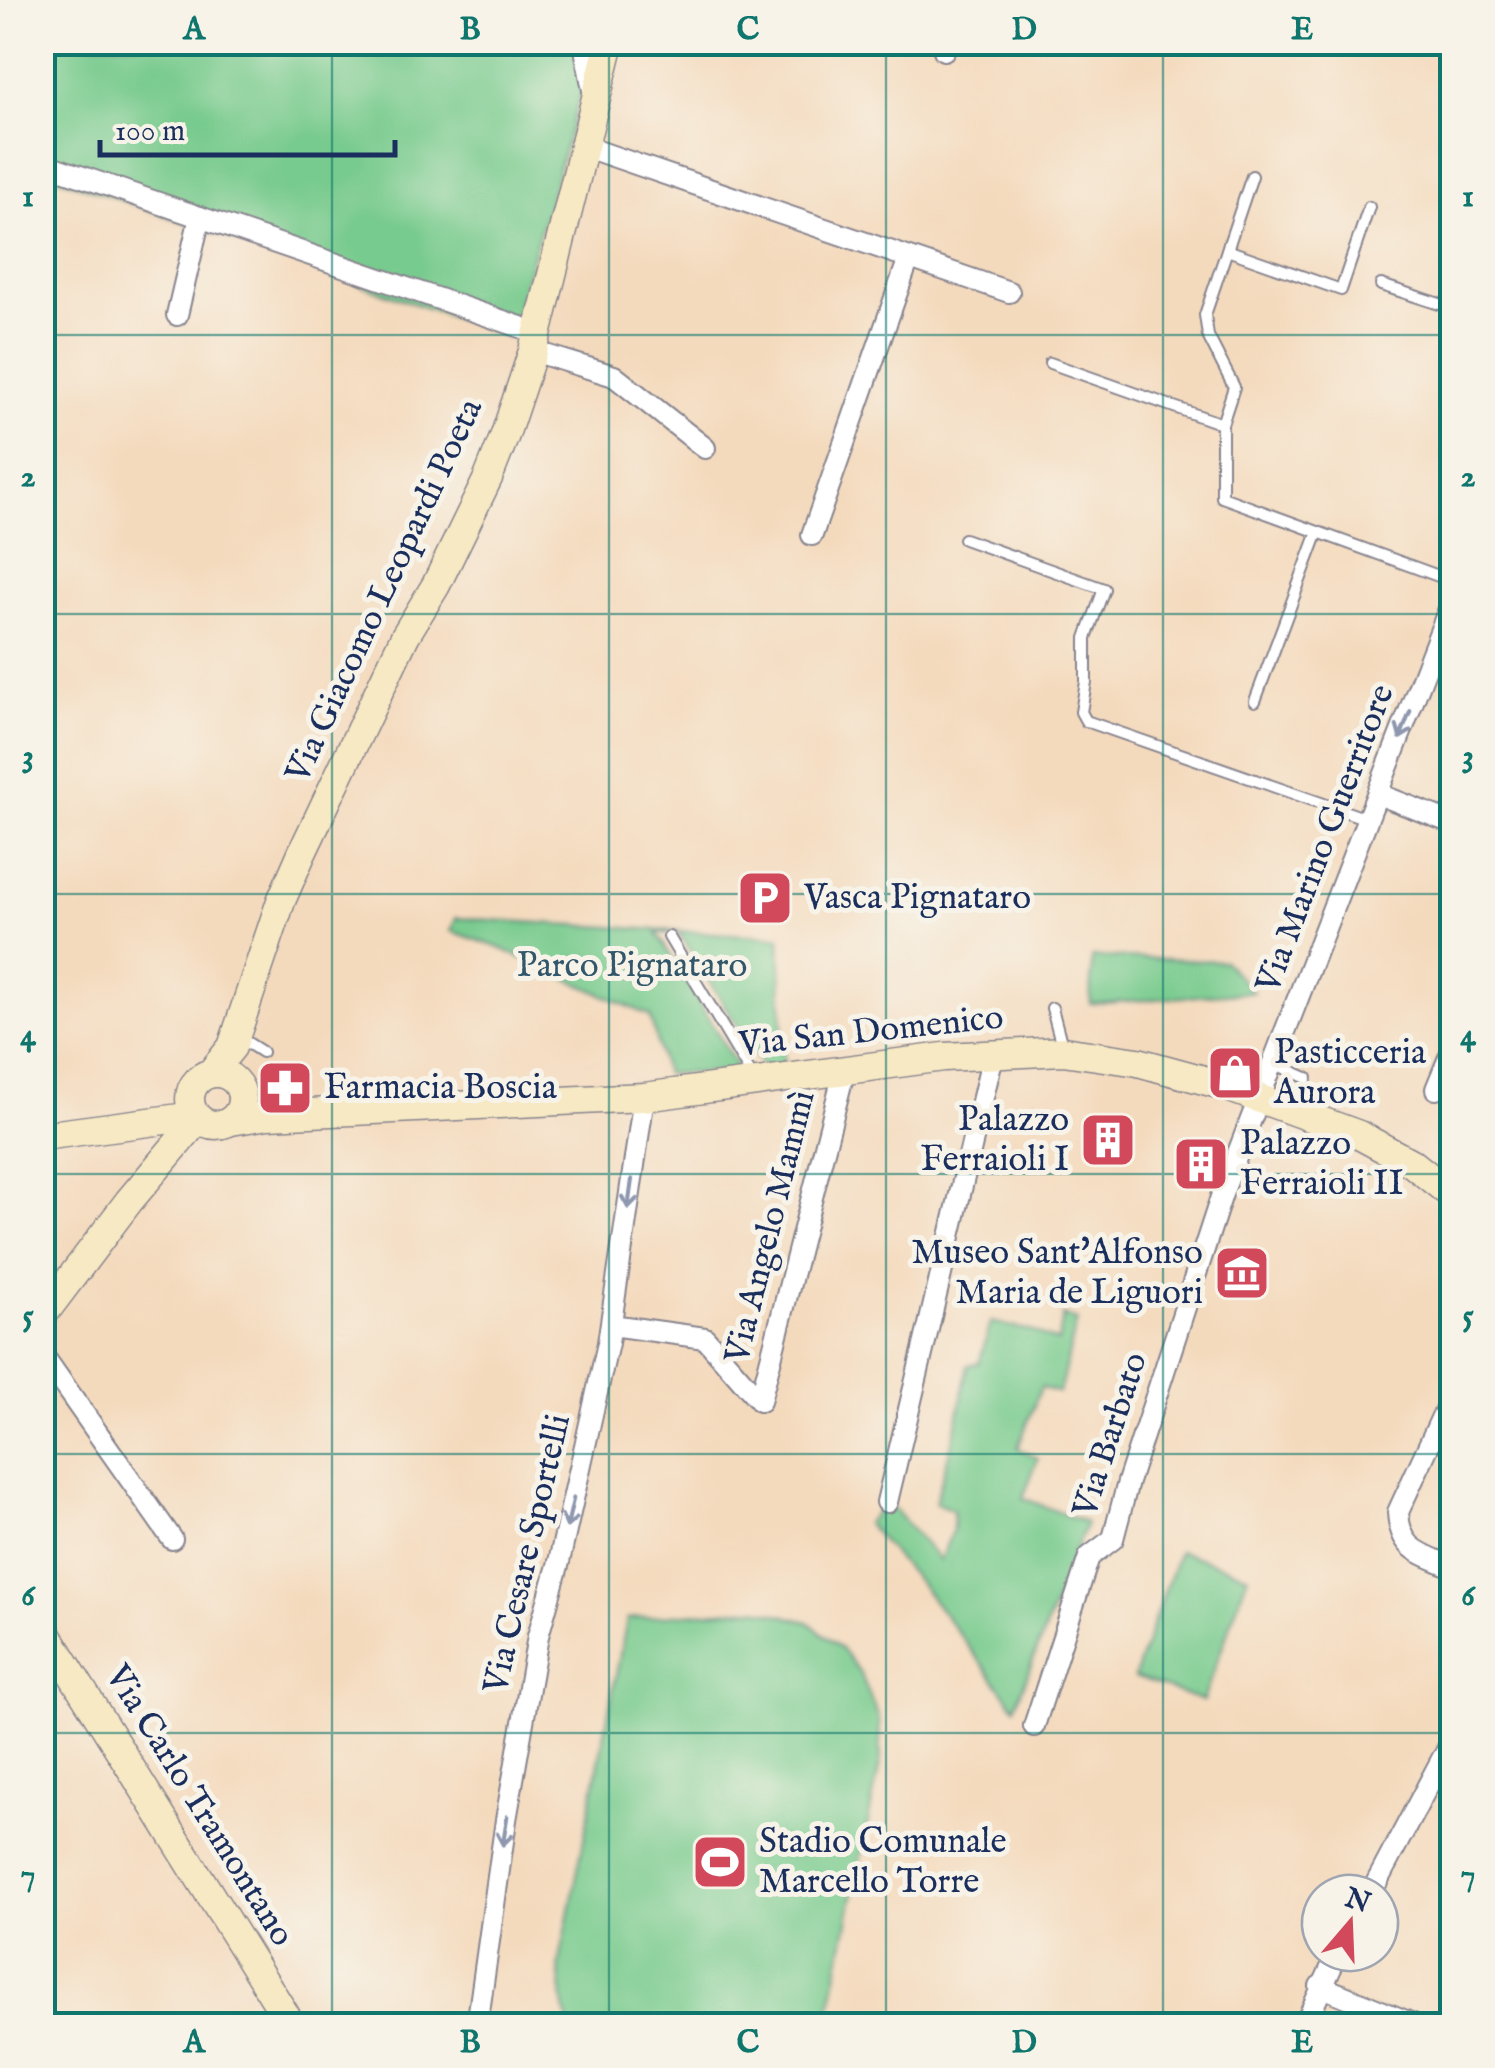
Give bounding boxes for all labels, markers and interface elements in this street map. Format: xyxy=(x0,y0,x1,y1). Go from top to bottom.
text: A xyxy=(181,10,206,51)
text: B xyxy=(459,10,481,51)
text: C xyxy=(737,10,760,51)
text: D xyxy=(1011,10,1037,51)
text: E xyxy=(1291,10,1313,51)
scale bar xyxy=(100,95,395,157)
text: 100 m xyxy=(115,113,185,151)
text: 1 xyxy=(22,177,34,218)
text: 1 xyxy=(1462,177,1474,218)
street label: Via Giacomo Leopardi Poeta xyxy=(276,391,494,791)
text: 2 xyxy=(20,457,36,498)
text: 2 xyxy=(1460,457,1476,498)
street label: Via Marino Guerritore xyxy=(1246,678,1406,1001)
one-way arrow xyxy=(1394,709,1412,740)
text: 3 xyxy=(22,737,34,778)
text: 3 xyxy=(1462,737,1474,778)
parking icon: Vasca Pignataro xyxy=(735,868,795,928)
place label: Vasca Pignataro xyxy=(803,876,1031,921)
park label: Parco Pignataro xyxy=(517,944,747,989)
street label: Via San Domenico xyxy=(735,996,1006,1068)
text: 4 xyxy=(20,1016,36,1057)
text: 4 xyxy=(1460,1016,1476,1057)
place label: Pasticceria Aurora xyxy=(1273,1031,1427,1116)
shop icon: Pasticceria Aurora xyxy=(1205,1043,1265,1103)
pharmacy icon: Farmacia Boscia xyxy=(255,1058,315,1118)
place label: Farmacia Boscia xyxy=(324,1066,558,1111)
street label: Via Angelo Mammì xyxy=(715,1086,827,1369)
place label: Palazzo Ferraioli I xyxy=(921,1098,1069,1183)
building icon: Palazzo Ferraioli I xyxy=(1078,1110,1138,1170)
place label: Palazzo Ferraioli II xyxy=(1240,1122,1403,1207)
building icon: Palazzo Ferraioli II xyxy=(1171,1134,1231,1194)
one-way arrow xyxy=(620,1177,639,1210)
place label: Museo Sant'Alfonso Maria de Liguori xyxy=(911,1231,1203,1316)
museum icon: Museo Sant'Alfonso Maria de Liguori xyxy=(1212,1243,1272,1303)
text: 5 xyxy=(22,1296,34,1337)
text: 5 xyxy=(1462,1296,1474,1337)
street label: Via Barbato xyxy=(1063,1347,1159,1524)
street label: Via Cesare Sportelli xyxy=(474,1410,582,1699)
one-way arrow xyxy=(560,1496,578,1528)
text: 6 xyxy=(21,1576,36,1617)
text: 6 xyxy=(1461,1576,1476,1617)
street label: Via Carlo Tramontano xyxy=(94,1656,304,1955)
one-way arrow xyxy=(495,1814,513,1847)
place label: Stadio Comunale Marcello Torre xyxy=(759,1820,1007,1905)
sports icon: Stadio Comunale Marcello Torre xyxy=(690,1832,750,1892)
text: 7 xyxy=(21,1856,35,1897)
text: 7 xyxy=(1461,1856,1475,1897)
north arrow xyxy=(1300,1873,1400,1973)
text: N xyxy=(1339,1881,1374,1922)
text: A xyxy=(181,2023,206,2064)
text: B xyxy=(459,2023,481,2064)
text: C xyxy=(737,2023,760,2064)
text: D xyxy=(1011,2023,1037,2064)
text: E xyxy=(1291,2023,1313,2064)

